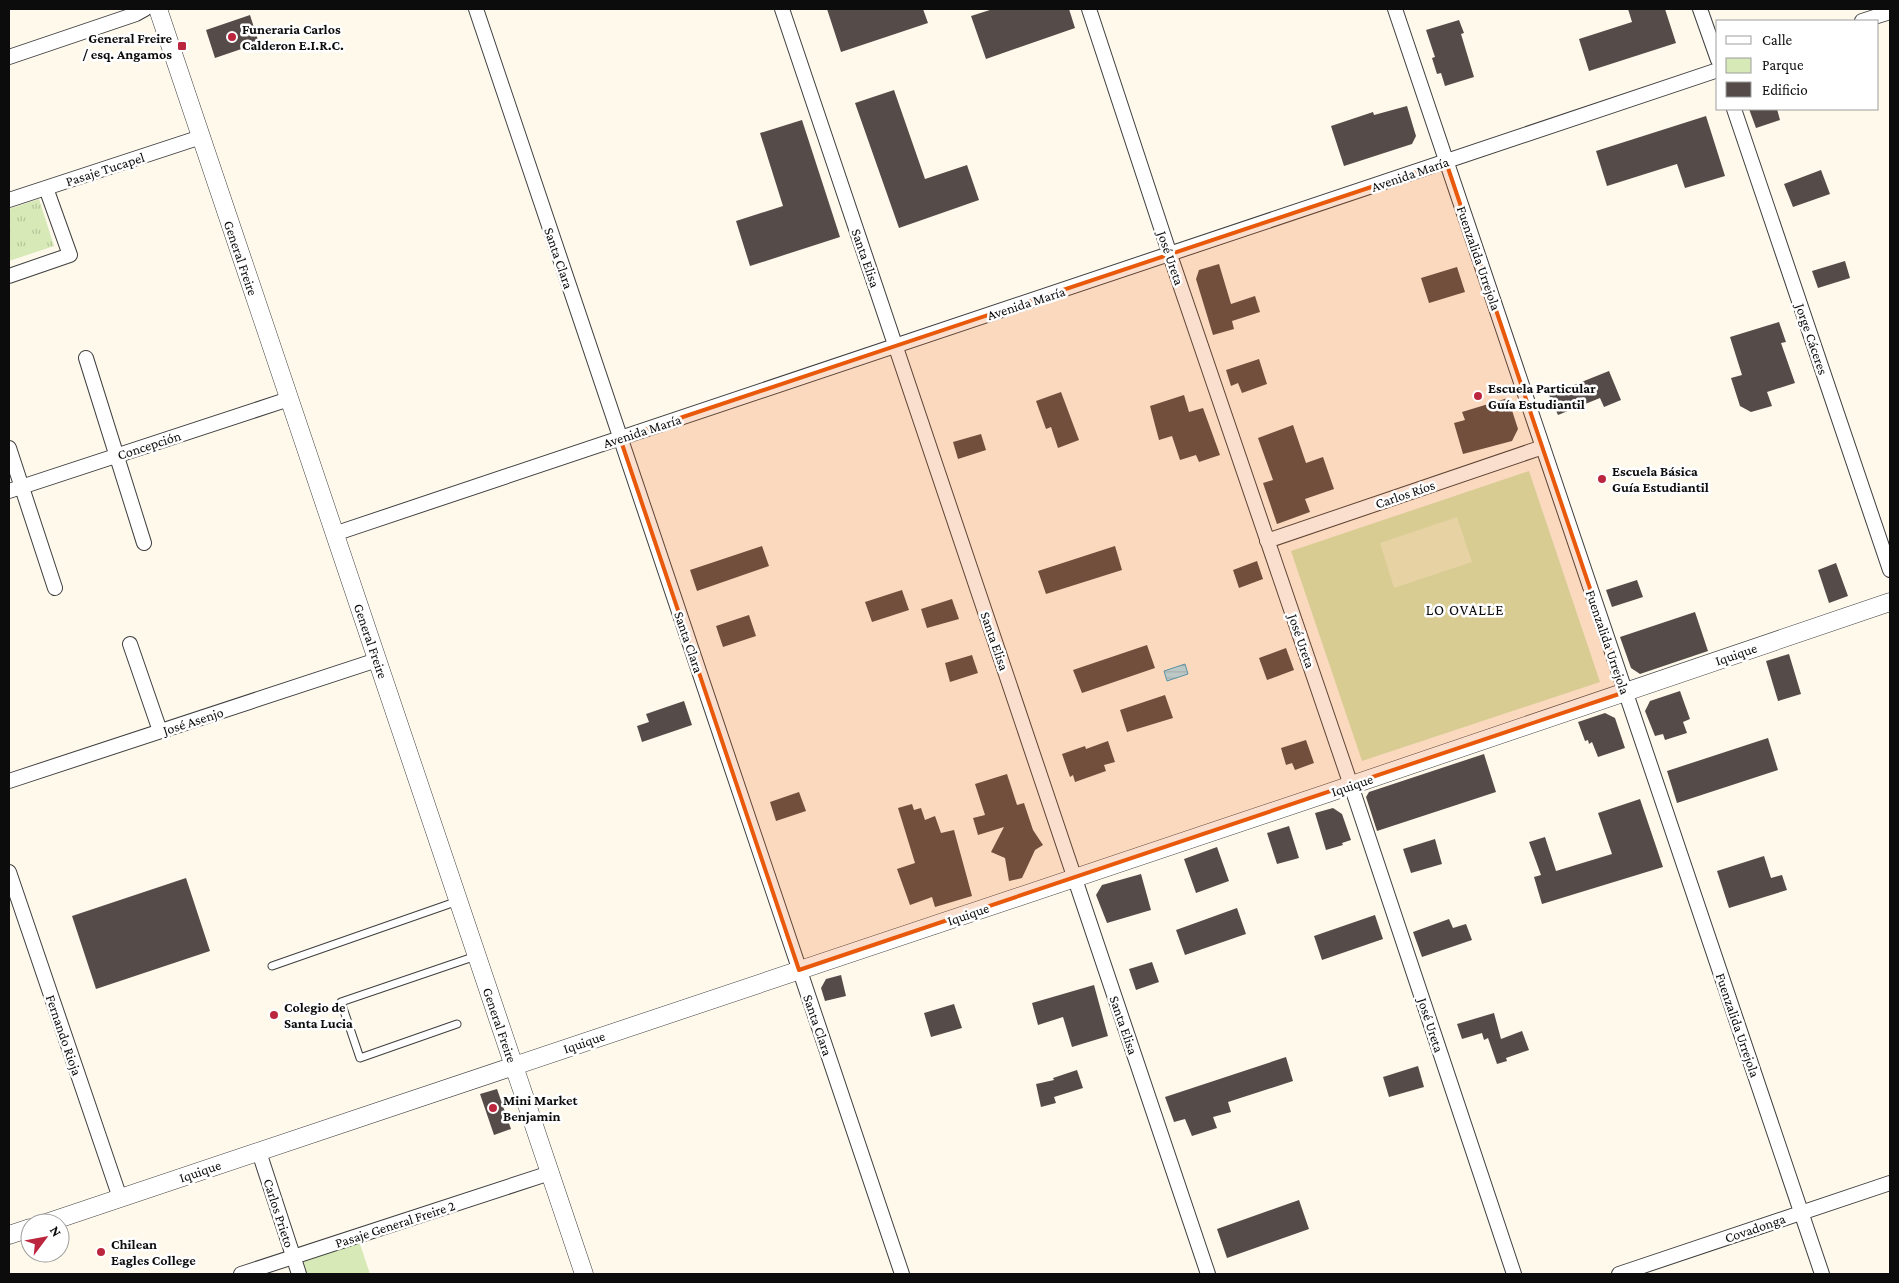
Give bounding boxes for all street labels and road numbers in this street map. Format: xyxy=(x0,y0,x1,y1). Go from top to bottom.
street label: Pasaje Tucapel xyxy=(64,149,147,190)
street label: Avenida María xyxy=(1369,153,1451,195)
street label: Fuenzalida Urrejola xyxy=(1453,204,1505,313)
street label: General Freire xyxy=(221,218,261,298)
street label: Santa Clara xyxy=(541,225,577,291)
street label: Santa Elisa xyxy=(848,226,884,290)
street label: José Ureta xyxy=(1154,227,1188,288)
street label: Avenida María xyxy=(985,283,1067,323)
street label: Jorge Cáceres xyxy=(1792,299,1832,377)
street label: Avenida María xyxy=(601,411,683,451)
street label: Concepción xyxy=(115,427,183,463)
street label: Carlos Ríos xyxy=(1373,476,1437,512)
street label: Fuenzalida Urrejola xyxy=(1582,588,1634,697)
street label: General Freire xyxy=(351,601,391,681)
street label: Santa Clara xyxy=(671,609,707,675)
street label: Santa Elisa xyxy=(977,609,1013,673)
street label: José Ureta xyxy=(1285,610,1319,671)
street label: Iquique xyxy=(1713,639,1759,669)
street label: José Asenjo xyxy=(159,704,226,740)
street label: Iquique xyxy=(1329,770,1375,800)
street label: Iquique xyxy=(945,899,991,929)
street label: Fuenzalida Urrejola xyxy=(1712,971,1764,1080)
street label: General Freire xyxy=(480,985,520,1065)
street label: Fernando Rioja xyxy=(42,992,85,1078)
street label: Santa Clara xyxy=(800,992,836,1058)
street label: Santa Elisa xyxy=(1106,993,1142,1057)
street label: José Ureta xyxy=(1414,994,1447,1055)
street label: Iquique xyxy=(561,1027,607,1057)
street label: Iquique xyxy=(177,1156,223,1186)
street label: Carlos Prieto xyxy=(260,1176,298,1250)
street label: Pasaje General Freire 2 xyxy=(333,1197,458,1252)
street label: Covadonga xyxy=(1723,1210,1788,1246)

